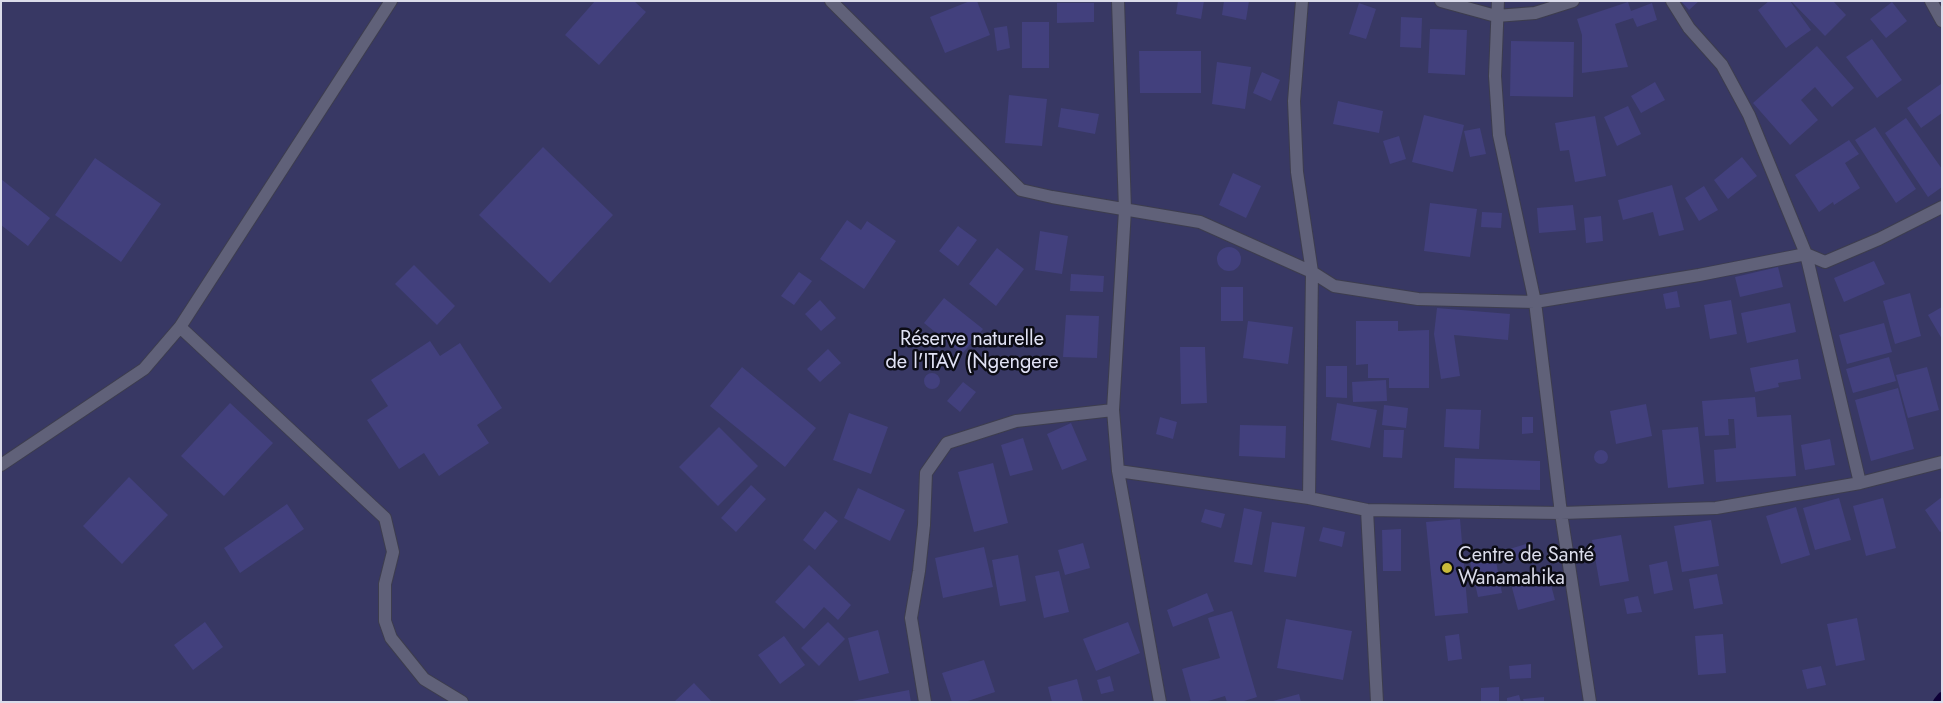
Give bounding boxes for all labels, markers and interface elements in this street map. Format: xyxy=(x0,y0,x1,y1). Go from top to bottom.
park label: Réserve naturelle de l'ITAV (Ngengere xyxy=(885,328,1059,375)
place label: Centre de Santé Wanamahika xyxy=(1458,544,1594,591)
marker: Centre de Santé Wanamahika xyxy=(1440,561,1454,575)

